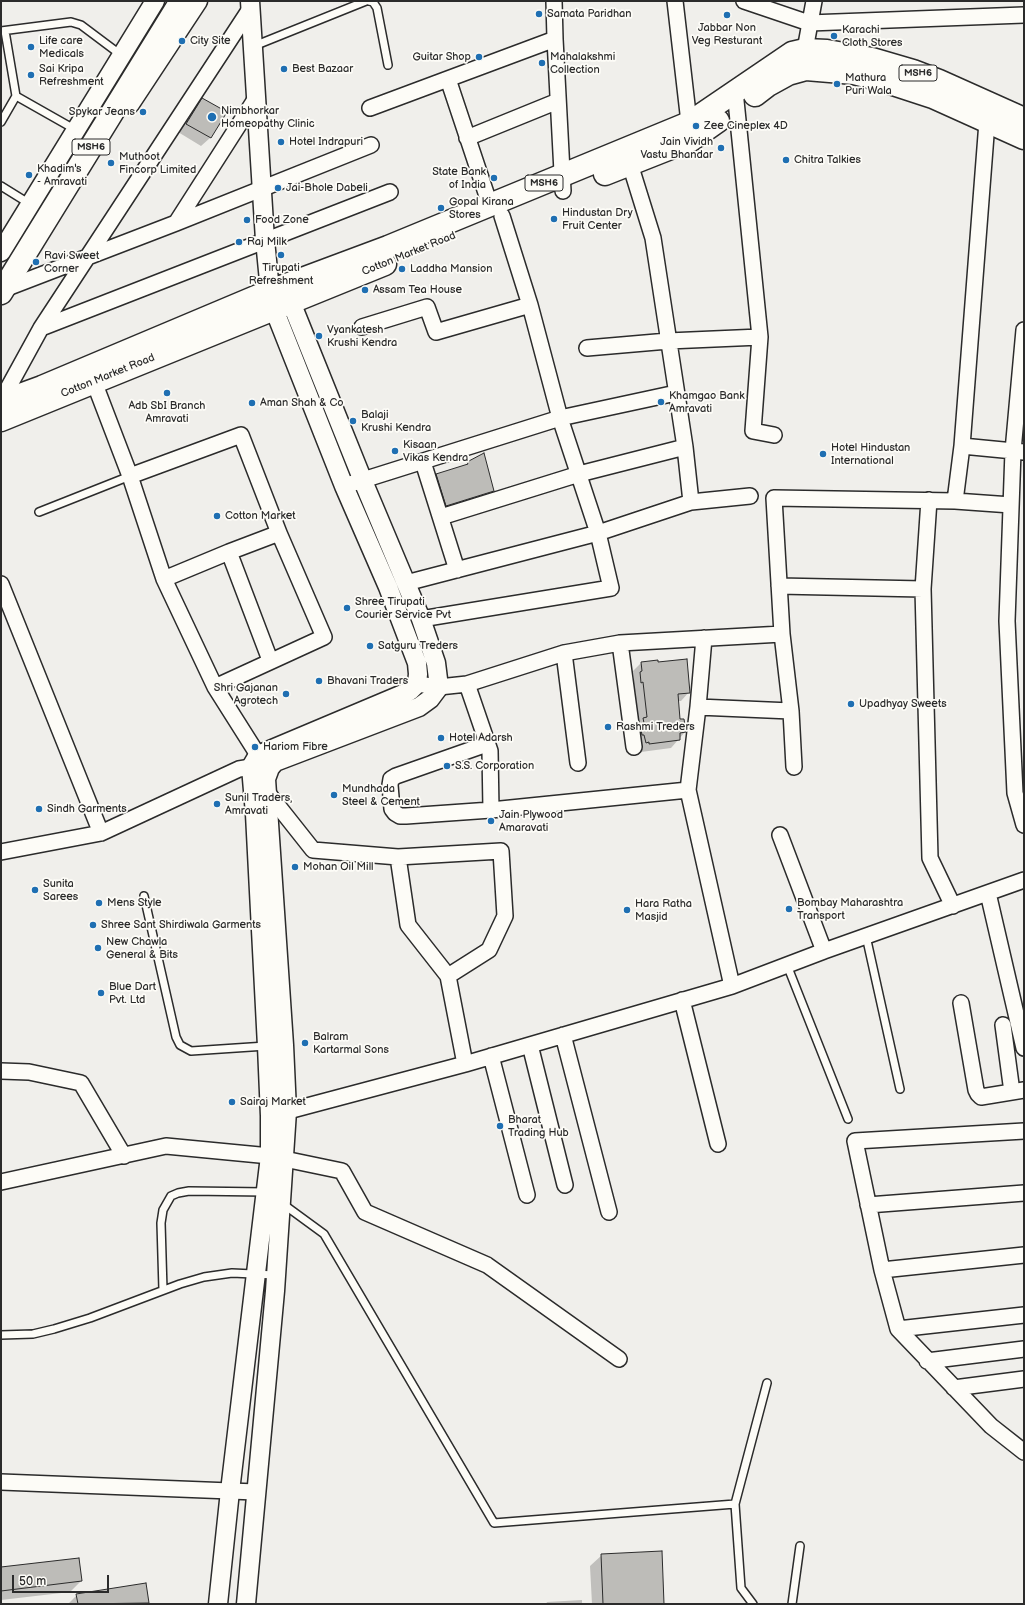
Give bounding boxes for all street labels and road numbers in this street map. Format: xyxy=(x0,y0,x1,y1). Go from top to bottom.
road number: MSH6 xyxy=(899,65,937,81)
road number: MSH6 xyxy=(72,139,110,155)
road number: MSH6 xyxy=(525,175,563,191)
street label: Cotton Market Road xyxy=(360,229,458,279)
street label: Cotton Market Road xyxy=(59,351,157,401)

